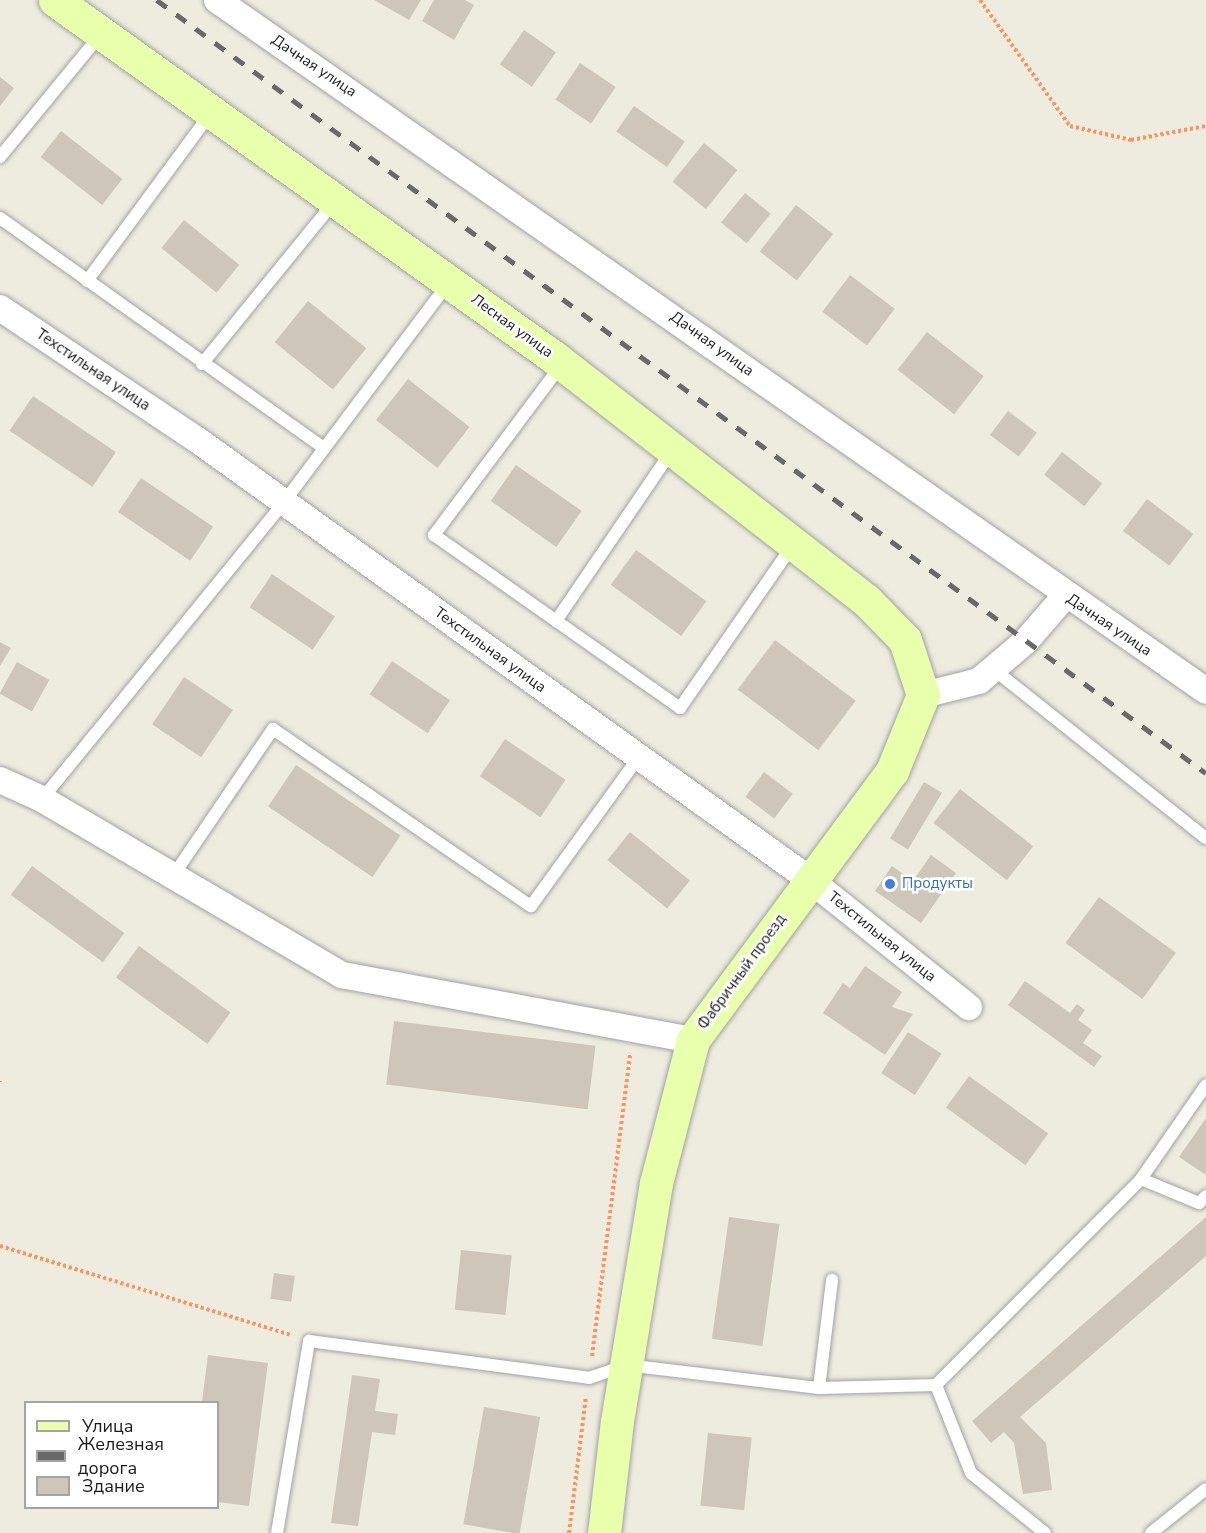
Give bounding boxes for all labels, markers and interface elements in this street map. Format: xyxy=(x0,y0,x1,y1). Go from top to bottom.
street label: Дачная улица xyxy=(268,31,360,101)
street label: Лесная улица xyxy=(467,290,557,362)
street label: Дачная улица xyxy=(667,308,757,380)
street label: Техстильная улица xyxy=(33,325,153,415)
street label: Дачная улица xyxy=(1063,590,1155,660)
street label: Техстильная улица xyxy=(431,603,549,697)
place label: Продукты xyxy=(902,875,973,893)
marker: Продукты xyxy=(883,877,897,891)
street label: Техстильная улица xyxy=(824,888,940,986)
street label: Фабричный проезд xyxy=(694,911,790,1033)
legend xyxy=(24,1401,219,1509)
text: Улица xyxy=(82,1414,133,1438)
text: Железная дорога xyxy=(78,1432,164,1480)
text: Здание xyxy=(82,1474,145,1498)

